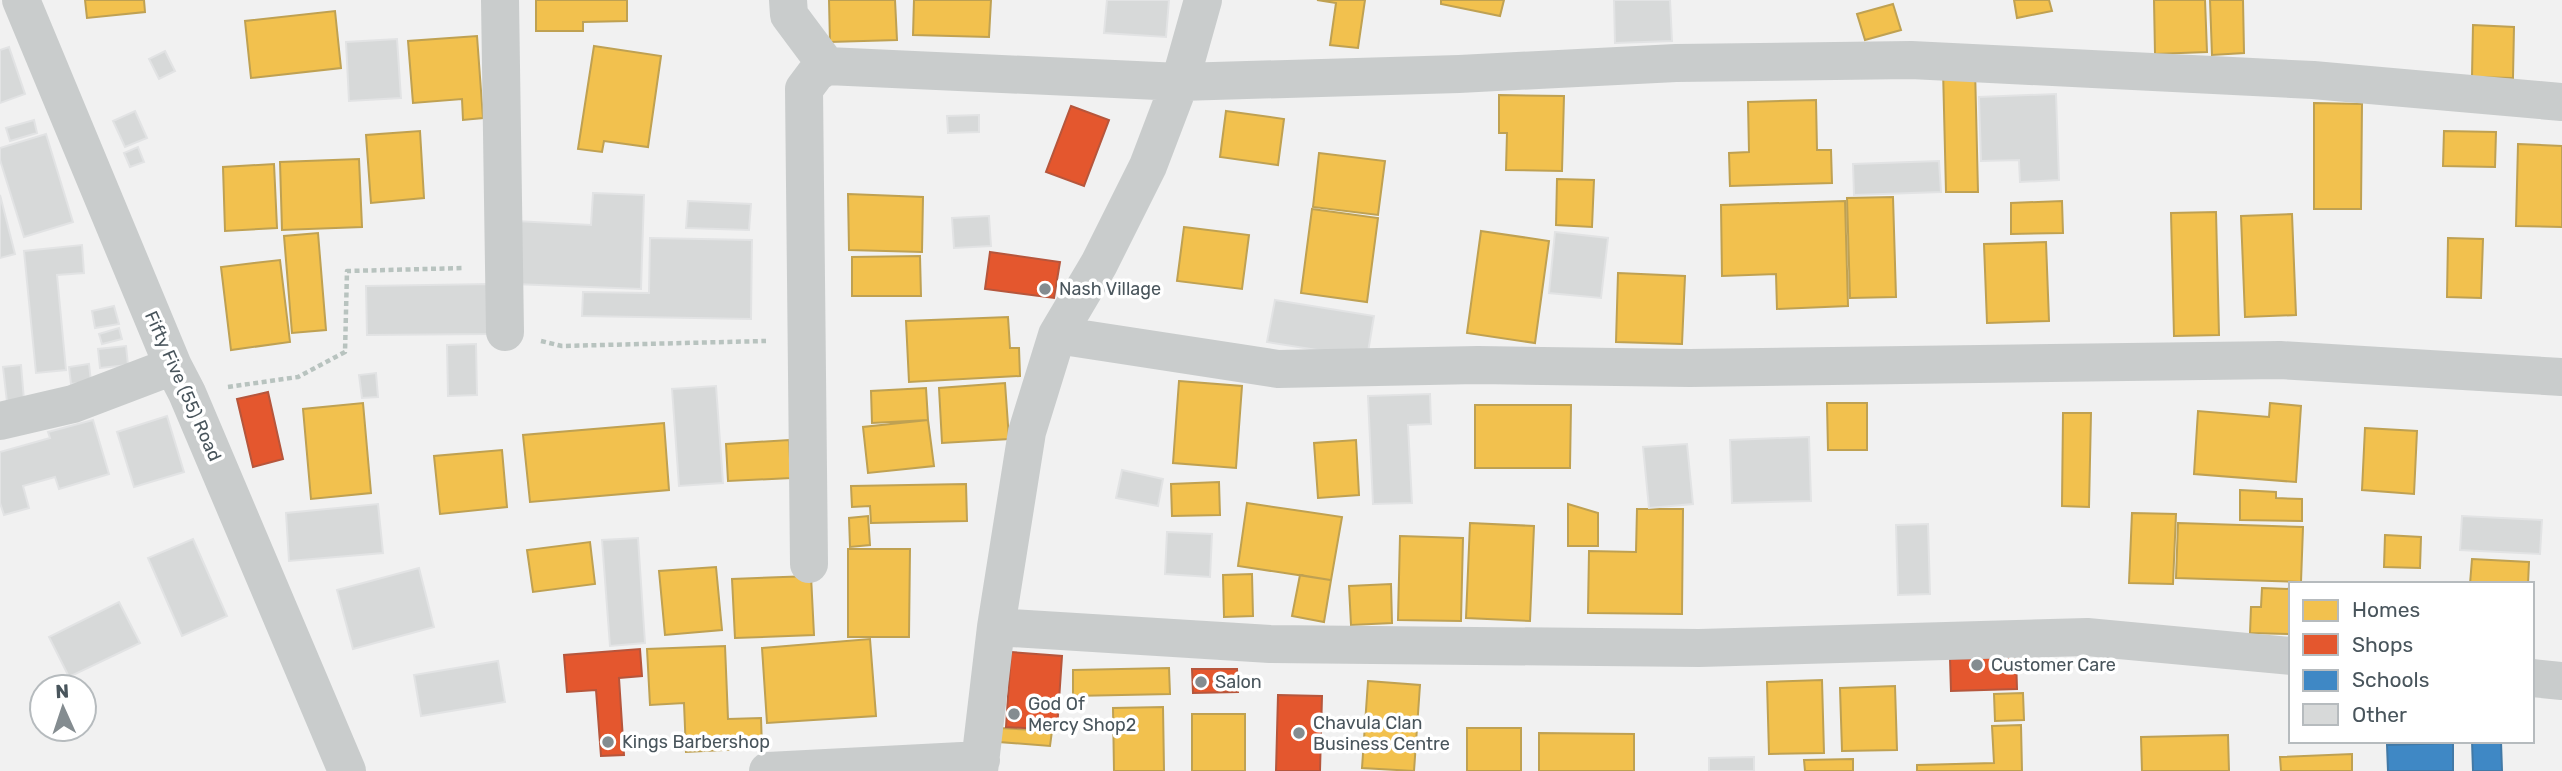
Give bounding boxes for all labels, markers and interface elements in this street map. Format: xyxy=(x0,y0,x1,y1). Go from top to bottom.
place label: Nash Village xyxy=(1059,278,1161,300)
marker: Nash Village xyxy=(1037,281,1053,297)
street label: Fifty Five (55) Road xyxy=(140,307,226,465)
legend xyxy=(2289,582,2534,743)
text: Homes xyxy=(2352,597,2420,622)
text: Shops xyxy=(2352,632,2413,657)
place label: Customer Care xyxy=(1991,654,2116,676)
marker: Customer Care xyxy=(1969,657,1985,673)
text: Schools xyxy=(2352,667,2429,692)
place label: Salon xyxy=(1215,671,1262,693)
north arrow xyxy=(28,673,98,743)
marker: Salon xyxy=(1193,674,1209,690)
text: N xyxy=(55,680,70,703)
place label: God Of Mercy Shop2 xyxy=(1028,693,1136,736)
text: Other xyxy=(2352,702,2407,727)
marker: God Of Mercy Shop2 xyxy=(1006,706,1022,722)
place label: Chavula Clan Business Centre xyxy=(1313,712,1450,755)
marker: Chavula Clan Business Centre xyxy=(1291,725,1307,741)
place label: Kings Barbershop xyxy=(622,731,770,753)
marker: Kings Barbershop xyxy=(600,734,616,750)

